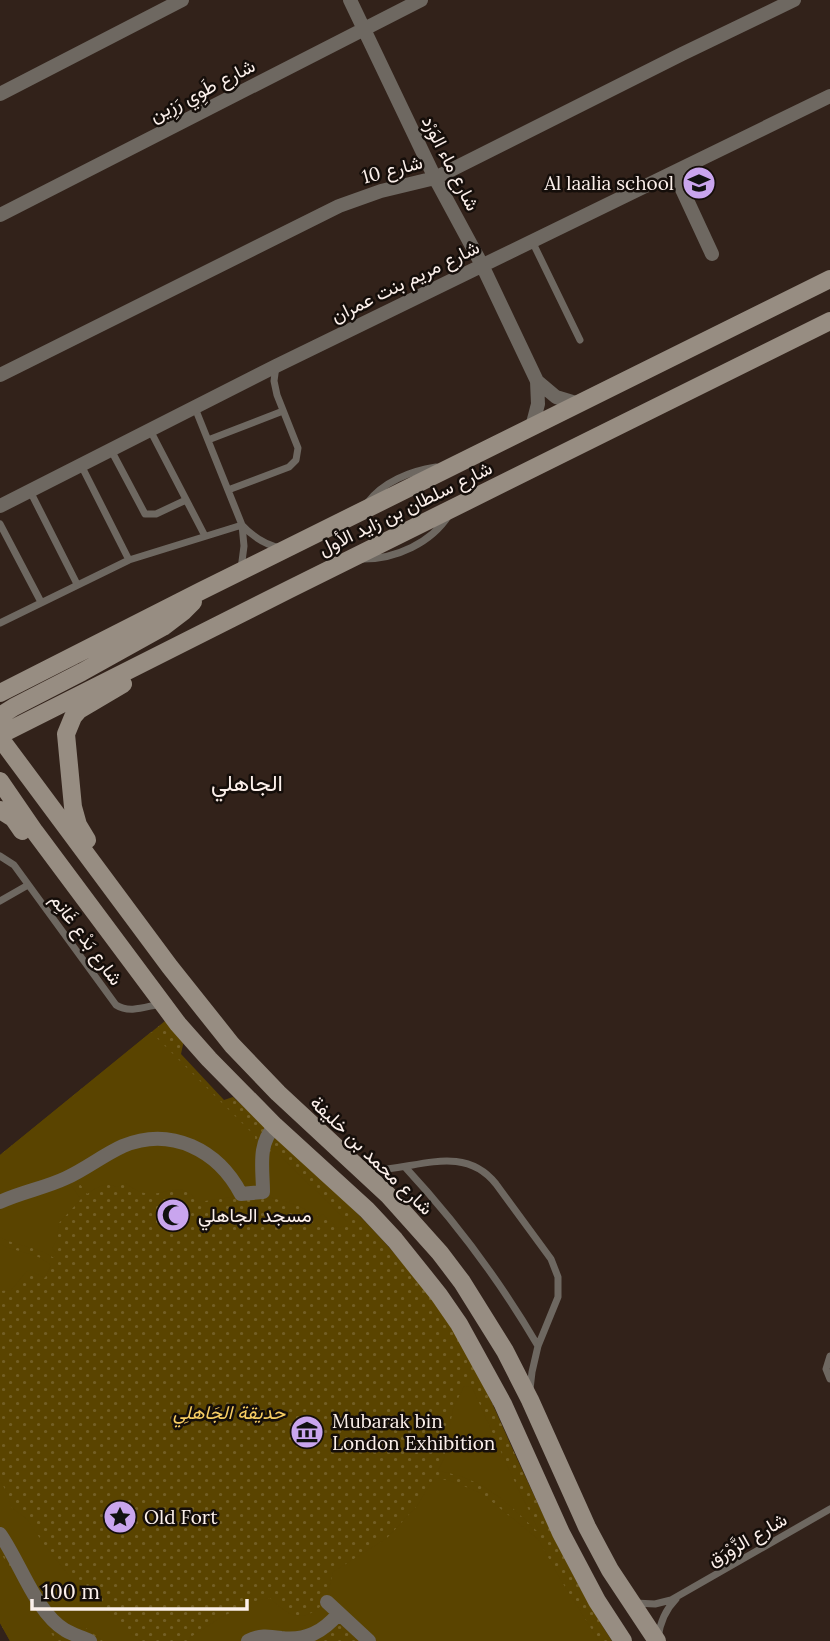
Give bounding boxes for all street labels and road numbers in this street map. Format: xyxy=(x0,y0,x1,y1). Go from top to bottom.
street label: شارع طَوِي رَزِين xyxy=(145,53,261,130)
street label: شارع ماء الوَرْد xyxy=(416,111,485,215)
street label: شارع 10 xyxy=(359,149,425,190)
street label: شارع مريم بنت عمران xyxy=(327,235,484,328)
street label: شارع سلطان بن زايد الأول xyxy=(314,455,496,561)
street label: شارع بَدْع غَانِم xyxy=(45,888,128,990)
street label: شارع محمد بن خليفة xyxy=(305,1090,438,1220)
street label: شارع الزَّوْرَق xyxy=(703,1507,791,1572)

